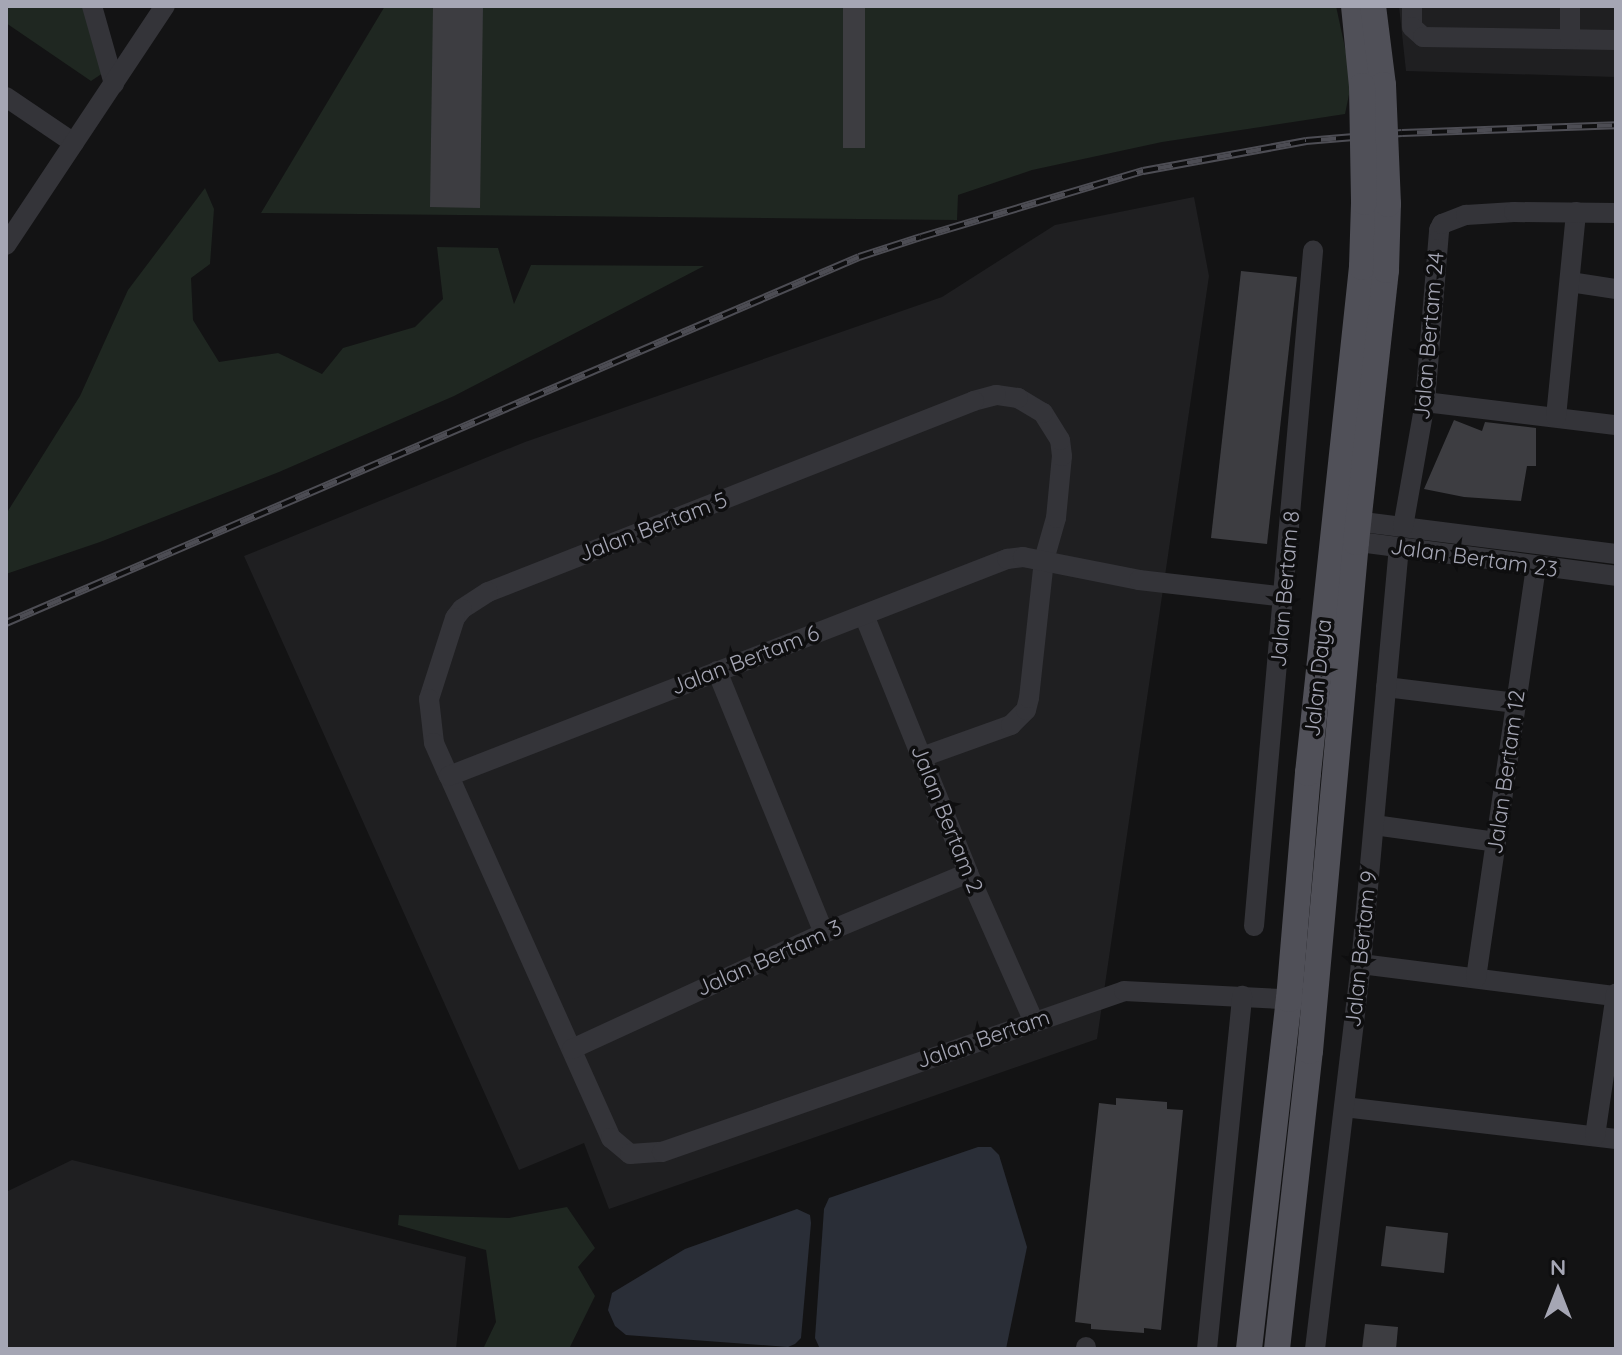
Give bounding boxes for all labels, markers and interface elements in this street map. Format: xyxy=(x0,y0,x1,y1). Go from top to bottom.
street label: Jalan Bertam 24 xyxy=(1409,251,1449,421)
street label: Jalan Bertam 5 xyxy=(575,487,731,567)
street label: Jalan Bertam 8 xyxy=(1265,510,1305,668)
street label: Jalan Bertam 23 xyxy=(1389,533,1559,583)
street label: Jalan Daya xyxy=(1299,618,1337,738)
street label: Jalan Bertam 6 xyxy=(667,620,823,700)
street label: Jalan Bertam 12 xyxy=(1481,688,1531,856)
street label: Jalan Bertam 2 xyxy=(905,741,989,897)
street label: Jalan Bertam 9 xyxy=(1340,869,1382,1029)
street label: Jalan Bertam 3 xyxy=(692,914,846,1002)
street label: Jalan Bertam xyxy=(913,1004,1053,1074)
north arrow xyxy=(1518,1251,1598,1331)
text: N xyxy=(1550,1253,1566,1281)

